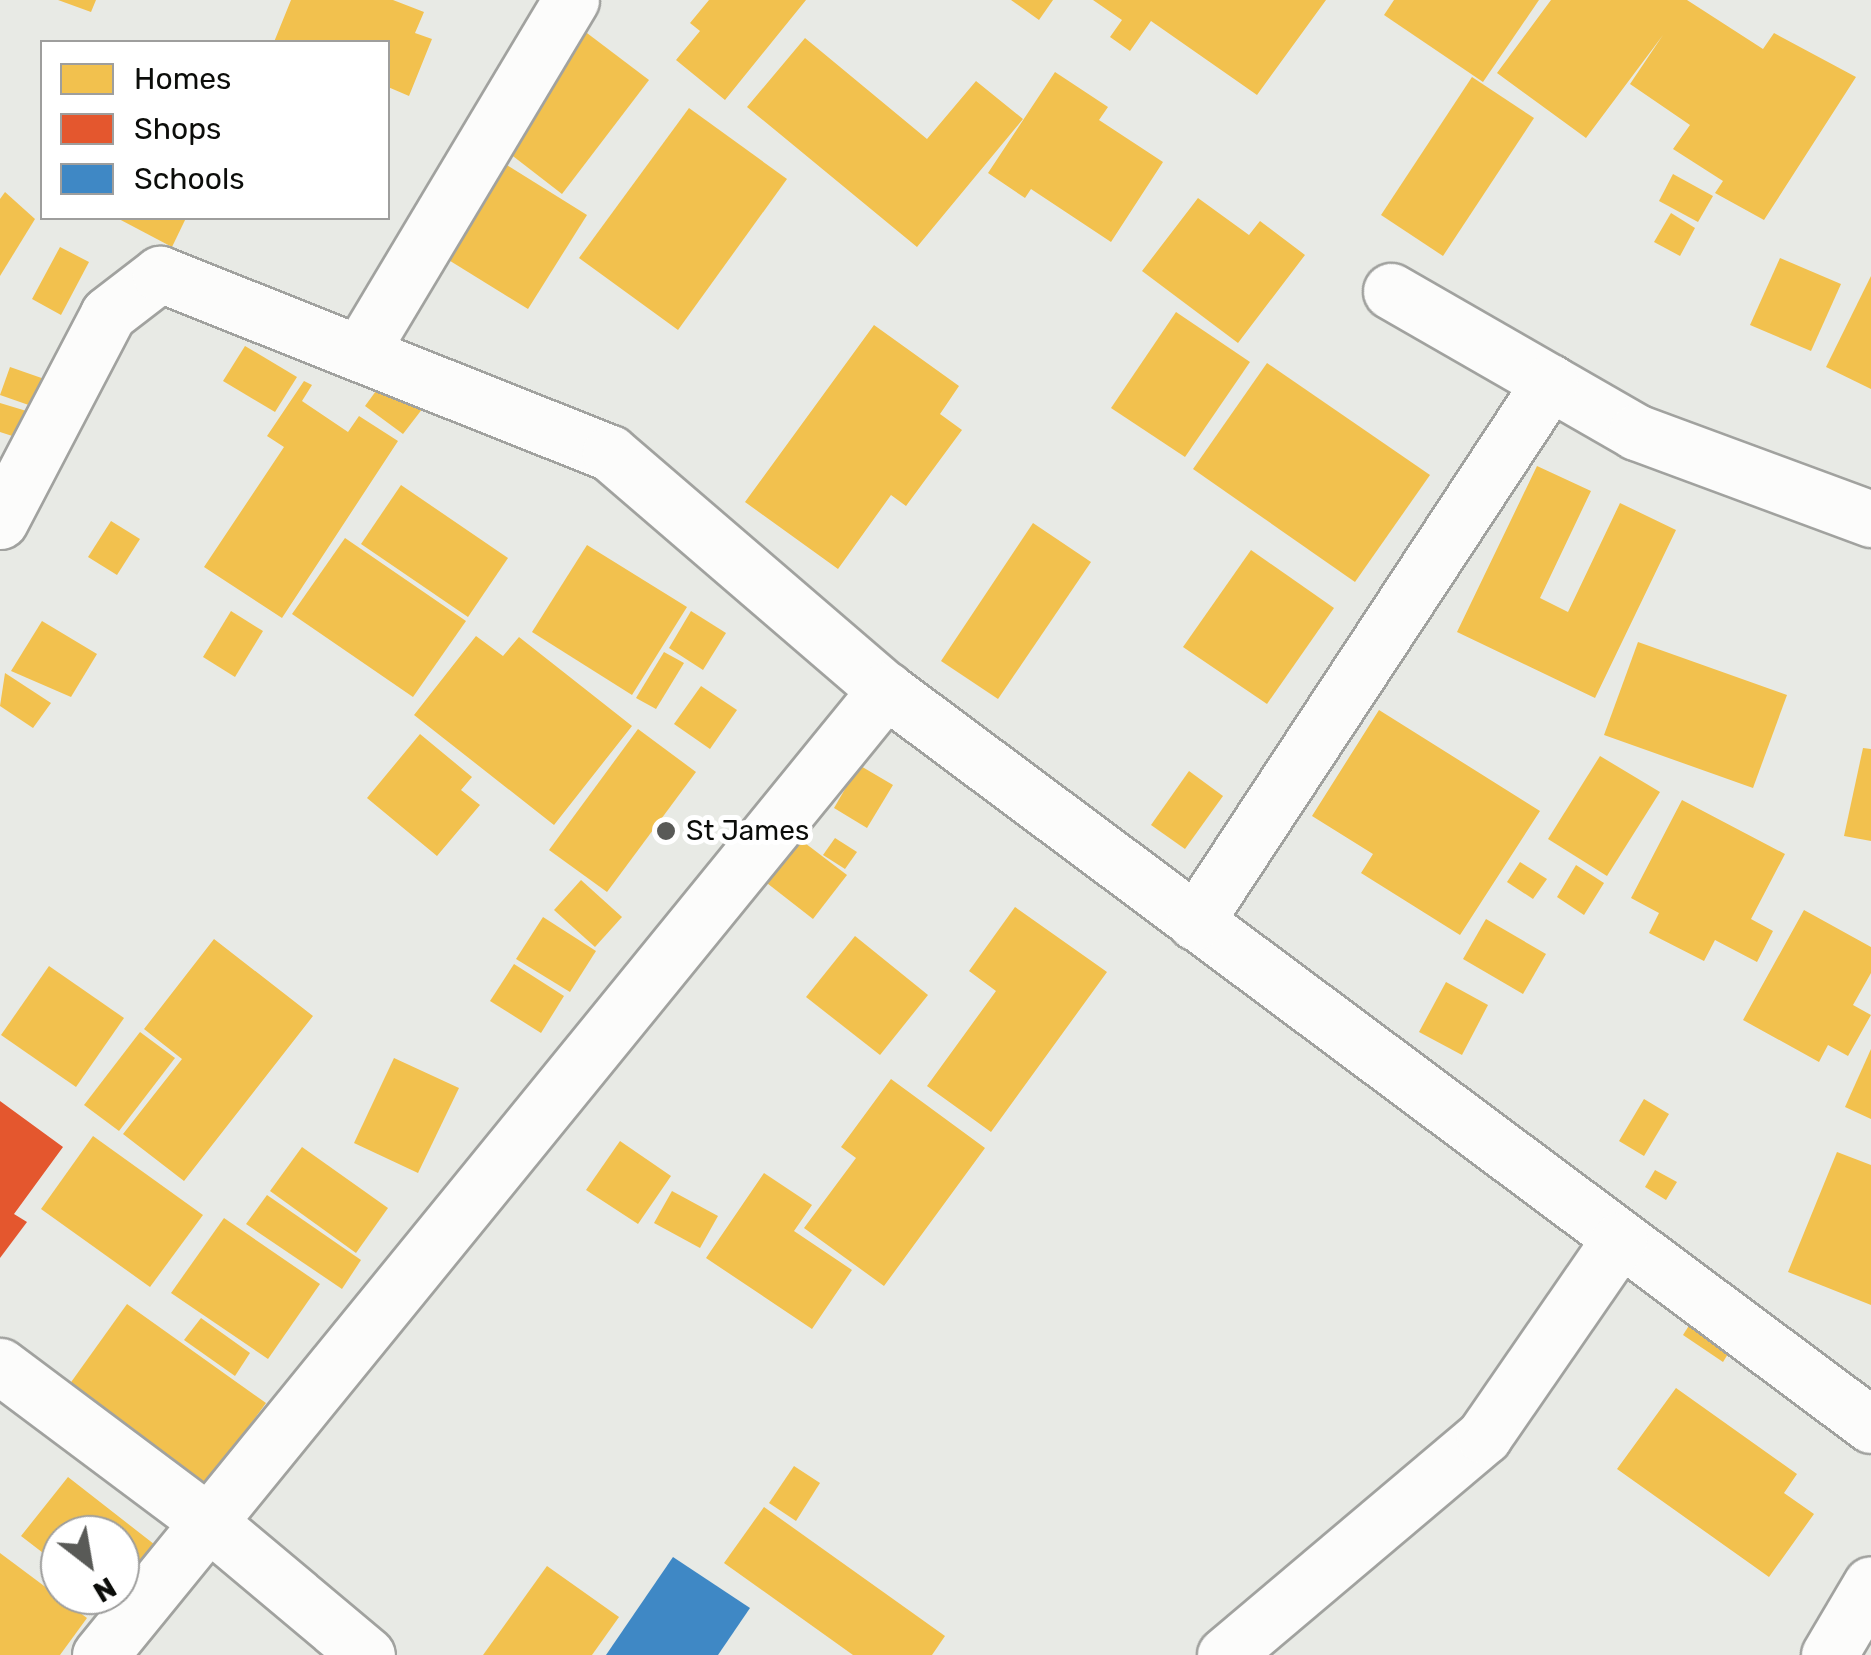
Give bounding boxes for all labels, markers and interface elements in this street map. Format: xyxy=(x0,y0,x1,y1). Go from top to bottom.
legend xyxy=(40,40,390,220)
text: Homes xyxy=(134,61,231,97)
text: Shops xyxy=(134,111,221,147)
text: Schools xyxy=(134,161,245,197)
place label: St James xyxy=(686,814,809,848)
marker: St James xyxy=(655,820,677,842)
north arrow xyxy=(40,1515,140,1615)
text: N xyxy=(88,1570,122,1609)

